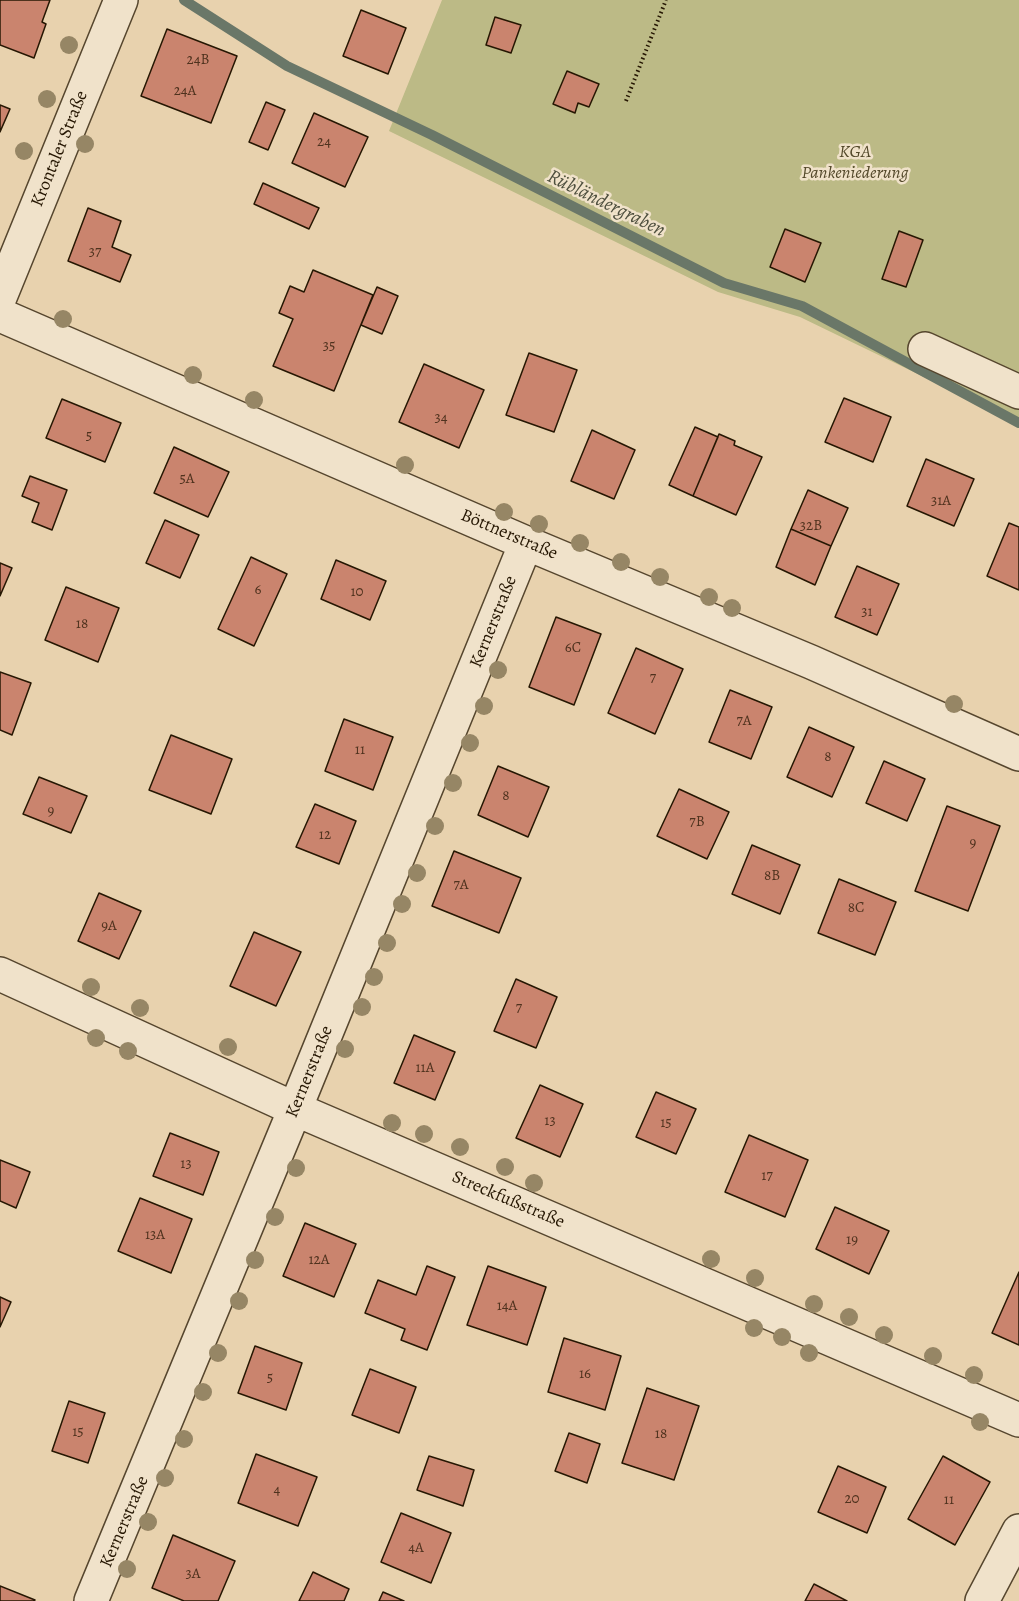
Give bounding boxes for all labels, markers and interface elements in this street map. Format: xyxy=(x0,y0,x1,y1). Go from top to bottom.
house number: 24B xyxy=(187,51,209,69)
house number: 24A xyxy=(174,82,196,100)
street label: Krontaler Straße xyxy=(27,88,93,210)
house number: 24 xyxy=(317,133,331,151)
park label: KGA Pankeniederung xyxy=(802,142,908,184)
water label: Rübländergraben xyxy=(543,165,669,243)
house number: 37 xyxy=(89,243,101,261)
house number: 35 xyxy=(323,337,335,355)
house number: 34 xyxy=(434,409,448,427)
house number: 5 xyxy=(86,427,92,445)
house number: 5A xyxy=(179,470,195,488)
house number: 31A xyxy=(931,492,951,510)
street label: Böttnerstraße xyxy=(457,505,561,565)
house number: 32B xyxy=(800,517,822,535)
street label: Kernerstraße xyxy=(466,573,522,671)
house number: 6 xyxy=(255,581,261,599)
house number: 10 xyxy=(350,583,364,601)
house number: 31 xyxy=(861,603,873,621)
house number: 18 xyxy=(76,615,88,633)
house number: 6C xyxy=(565,639,581,657)
house number: 7 xyxy=(650,669,656,687)
house number: 7A xyxy=(736,712,752,730)
house number: 11 xyxy=(355,741,365,759)
house number: 8 xyxy=(824,748,832,766)
house number: 8 xyxy=(502,787,510,805)
house number: 9 xyxy=(48,802,54,820)
house number: 7B xyxy=(689,813,705,831)
house number: 12 xyxy=(319,826,331,844)
house number: 9 xyxy=(970,834,976,852)
house number: 8B xyxy=(764,867,780,885)
house number: 7A xyxy=(453,876,469,894)
house number: 8C xyxy=(848,899,864,917)
house number: 9A xyxy=(101,917,117,935)
house number: 7 xyxy=(516,999,522,1017)
street label: Kernerstraße xyxy=(282,1023,338,1121)
house number: 11A xyxy=(415,1059,435,1077)
house number: 13 xyxy=(544,1112,556,1130)
house number: 15 xyxy=(660,1114,672,1132)
house number: 13 xyxy=(180,1155,192,1173)
street label: Streckfußstraße xyxy=(448,1167,568,1233)
house number: 17 xyxy=(761,1167,773,1185)
house number: 13A xyxy=(145,1226,165,1244)
house number: 19 xyxy=(846,1231,858,1249)
house number: 12A xyxy=(308,1251,330,1269)
house number: 14A xyxy=(497,1297,517,1315)
house number: 16 xyxy=(579,1365,591,1383)
house number: 5 xyxy=(267,1369,273,1387)
house number: 15 xyxy=(72,1423,84,1441)
house number: 18 xyxy=(655,1425,667,1443)
street label: Kernerstraße xyxy=(96,1473,154,1571)
house number: 4 xyxy=(274,1481,280,1499)
house number: 20 xyxy=(844,1490,860,1508)
house number: 11 xyxy=(944,1491,954,1509)
house number: 4A xyxy=(408,1539,424,1557)
house number: 3A xyxy=(186,1565,200,1583)

